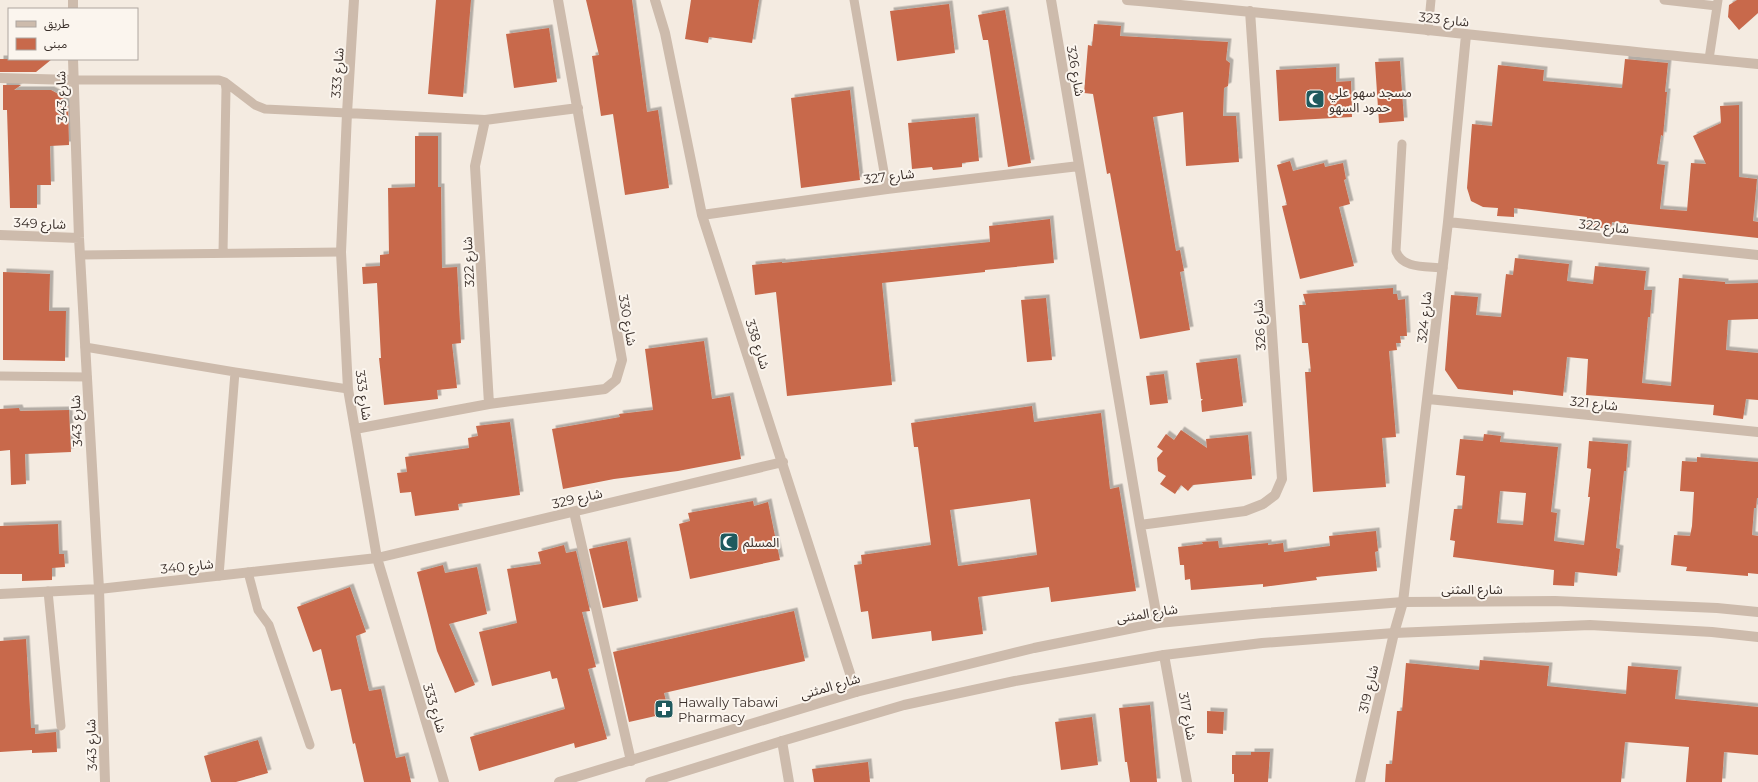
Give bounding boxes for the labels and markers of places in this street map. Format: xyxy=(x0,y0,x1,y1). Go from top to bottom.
place label: مسجد سهو علي حمود السهو xyxy=(1329,84,1412,116)
mosque icon: مسجد سهو علي حمود السهو xyxy=(1304,88,1326,110)
mosque icon: المسلم xyxy=(718,531,740,553)
place label: المسلم xyxy=(743,534,779,553)
place label: Hawally Tabawi Pharmacy xyxy=(678,694,778,725)
pharmacy icon: Hawally Tabawi Pharmacy xyxy=(653,698,675,720)

